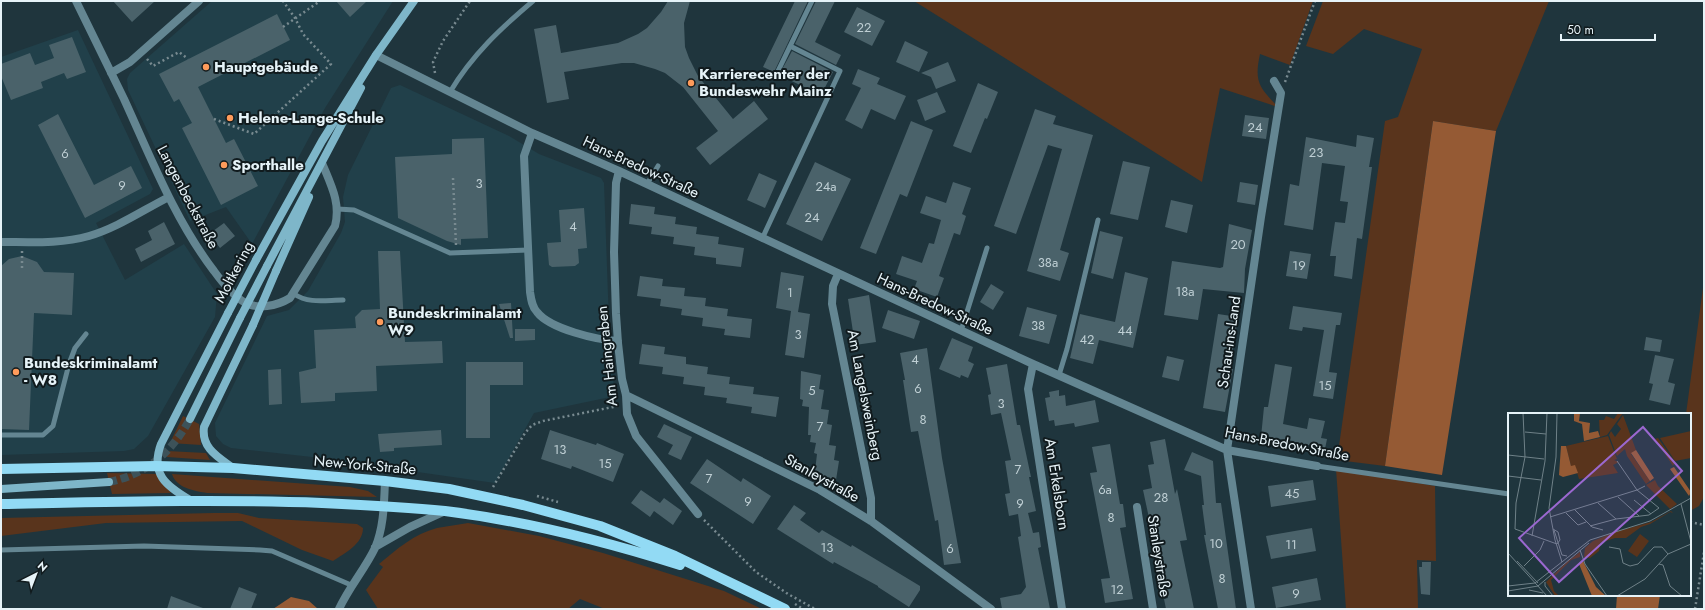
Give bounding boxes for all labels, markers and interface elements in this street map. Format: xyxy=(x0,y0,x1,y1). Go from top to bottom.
scale bar xyxy=(1561,16,1655,42)
house number: 22 xyxy=(857,18,871,37)
text: 50 m xyxy=(1567,21,1594,39)
place label: Hauptgebäude xyxy=(214,56,319,78)
marker: Hauptgebäude xyxy=(201,62,211,72)
place label: Karrierecenter der Bundeswehr Mainz xyxy=(699,63,832,102)
marker: Karrierecenter der Bundeswehr Mainz xyxy=(686,78,696,88)
place label: Helene-Lange-Schule xyxy=(238,107,384,129)
marker: Helene-Lange-Schule xyxy=(225,113,235,123)
house number: 24 xyxy=(1248,118,1263,137)
street label: Hans-Bredow-Straße xyxy=(579,130,703,204)
street label: Langenbeckstraße xyxy=(151,141,225,253)
house number: 23 xyxy=(1309,143,1323,162)
house number: 6 xyxy=(61,144,69,163)
place label: Sporthalle xyxy=(232,154,304,176)
marker: Sporthalle xyxy=(219,160,229,170)
house number: 3 xyxy=(475,174,483,193)
house number: 9 xyxy=(118,176,126,195)
house number: 24a xyxy=(815,177,837,196)
house number: 24 xyxy=(805,208,820,227)
house number: 4 xyxy=(569,217,577,236)
house number: 20 xyxy=(1230,235,1246,254)
street label: Moltkering xyxy=(209,237,259,307)
house number: 38a xyxy=(1038,253,1058,272)
house number: 19 xyxy=(1292,256,1306,275)
street label: Hans-Bredow-Straße xyxy=(873,267,997,341)
house number: 18a xyxy=(1175,282,1195,301)
house number: 1 xyxy=(787,283,793,302)
street label: Schau-ins-Land xyxy=(1212,294,1246,390)
place label: Bundeskriminalamt W9 xyxy=(388,302,521,341)
street label: Am Haingraben xyxy=(591,305,623,407)
house number: 38 xyxy=(1031,316,1045,335)
marker: Bundeskriminalamt W9 xyxy=(375,317,385,327)
house number: 44 xyxy=(1117,321,1133,340)
house number: 3 xyxy=(794,325,802,344)
street label: Am Langelsweinberg xyxy=(842,328,888,462)
house number: 42 xyxy=(1080,330,1094,349)
house number: 4 xyxy=(911,350,919,369)
place label: Bundeskriminalamt - W8 xyxy=(24,352,157,391)
marker: Bundeskriminalamt - W8 xyxy=(11,367,21,377)
house number: 15 xyxy=(1318,376,1332,395)
house number: 6 xyxy=(914,379,922,398)
house number: 5 xyxy=(808,381,816,400)
house number: 3 xyxy=(997,394,1005,413)
house number: 8 xyxy=(919,410,927,429)
inset map xyxy=(1508,413,1691,596)
house number: 7 xyxy=(817,417,824,436)
street label: Hans-Bredow-Straße xyxy=(1223,421,1351,467)
street label: Am Erkelsborn xyxy=(1039,436,1075,532)
house number: 13 xyxy=(554,440,566,459)
street label: Stanleystraße xyxy=(781,448,864,508)
street label: New-York-Straße xyxy=(313,450,417,480)
house number: 15 xyxy=(598,454,612,473)
house number: 7 xyxy=(1015,460,1022,479)
house number: 7 xyxy=(706,469,713,488)
house number: 6a xyxy=(1098,480,1112,499)
house number: 45 xyxy=(1285,484,1299,503)
house number: 28 xyxy=(1154,488,1168,507)
house number: 9 xyxy=(744,492,752,511)
house number: 9 xyxy=(1016,494,1024,513)
house number: 8 xyxy=(1107,508,1115,527)
street label: Stanleystraße xyxy=(1142,513,1176,599)
house number: 10 xyxy=(1209,534,1223,553)
house number: 11 xyxy=(1285,535,1297,554)
house number: 13 xyxy=(821,538,833,557)
house number: 6 xyxy=(946,539,954,558)
north arrow xyxy=(16,554,56,594)
text: N xyxy=(34,558,51,575)
house number: 8 xyxy=(1218,569,1226,588)
house number: 12 xyxy=(1110,580,1124,599)
house number: 9 xyxy=(1292,584,1300,603)

